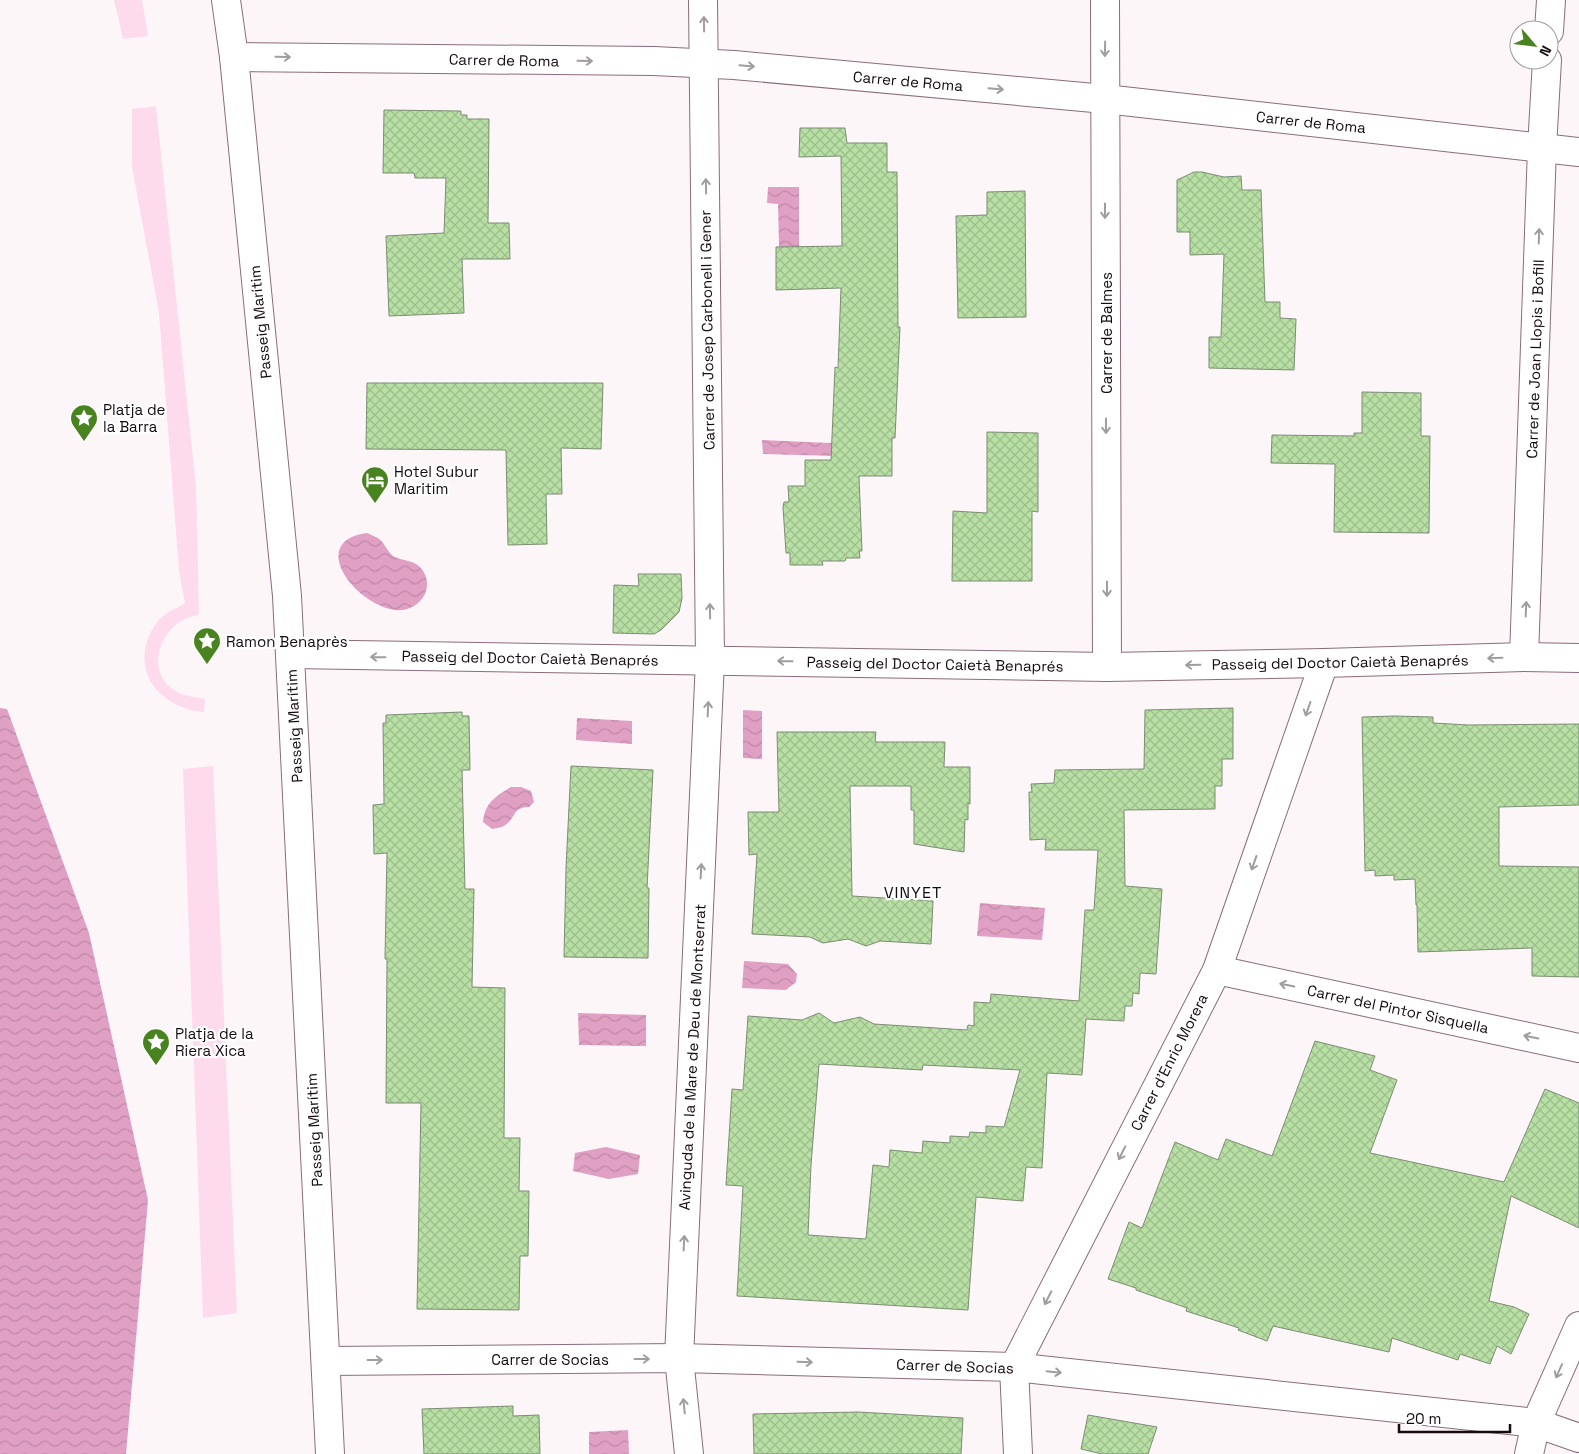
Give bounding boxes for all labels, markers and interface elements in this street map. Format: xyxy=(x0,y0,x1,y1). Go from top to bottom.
one-way arrow xyxy=(699,16,708,32)
north arrow xyxy=(1509,20,1559,70)
one-way arrow xyxy=(1100,40,1110,56)
text: N xyxy=(1535,43,1556,59)
street label: Carrer de Roma xyxy=(449,50,560,70)
one-way arrow xyxy=(274,52,290,62)
one-way arrow xyxy=(577,56,593,65)
one-way arrow xyxy=(739,62,755,71)
street label: Carrer de Roma xyxy=(852,67,964,95)
one-way arrow xyxy=(988,84,1004,94)
street label: Carrer de Roma xyxy=(1255,107,1367,137)
one-way arrow xyxy=(701,179,711,195)
one-way arrow xyxy=(1100,202,1110,219)
street label: Carrer de Josep Carbonell i Gener xyxy=(695,209,719,450)
one-way arrow xyxy=(1535,229,1544,245)
street label: Carrer de Joan Llopis i Bofill xyxy=(1522,259,1548,459)
street label: Passeig Marítim xyxy=(245,264,275,380)
street label: Carrer de Balmes xyxy=(1097,272,1116,394)
place label: Platja de la Barra xyxy=(103,400,166,436)
place icon: Platja de la Barra xyxy=(69,403,99,442)
one-way arrow xyxy=(1101,418,1111,434)
place label: Hotel Subur Maritim xyxy=(394,462,479,498)
hotel icon: Hotel Subur Maritim xyxy=(360,465,390,504)
one-way arrow xyxy=(1102,580,1112,596)
one-way arrow xyxy=(1521,601,1530,617)
one-way arrow xyxy=(705,604,715,620)
place icon: Ramon Benaprès xyxy=(192,626,222,665)
place label: Ramon Benaprès xyxy=(226,632,348,651)
street label: Passeig del Doctor Caietà Benaprés xyxy=(401,646,659,670)
street label: Passeig del Doctor Caietà Benaprés xyxy=(1211,650,1469,674)
one-way arrow xyxy=(370,652,386,662)
street label: Passeig del Doctor Caietà Benaprés xyxy=(806,652,1064,676)
one-way arrow xyxy=(1488,653,1504,663)
one-way arrow xyxy=(778,656,794,666)
one-way arrow xyxy=(1185,661,1201,670)
street label: Passeig Marítim xyxy=(282,669,306,783)
one-way arrow xyxy=(704,701,713,717)
one-way arrow xyxy=(1302,701,1312,717)
one-way arrow xyxy=(1249,854,1258,870)
one-way arrow xyxy=(696,864,705,880)
district label: VINYET xyxy=(884,882,942,903)
street label: Avinguda de la Mare de Deu de Montserrat xyxy=(674,903,710,1211)
one-way arrow xyxy=(1279,980,1295,989)
street label: Carrer del Pintor Sisquella xyxy=(1305,980,1491,1038)
street label: Carrer d'Enric Morera xyxy=(1126,990,1212,1134)
place label: Platja de la Riera Xica xyxy=(175,1024,254,1060)
place icon: Platja de la Riera Xica xyxy=(141,1027,171,1066)
one-way arrow xyxy=(1524,1032,1540,1042)
street label: Passeig Marítim xyxy=(302,1073,326,1187)
one-way arrow xyxy=(1117,1146,1127,1161)
one-way arrow xyxy=(679,1236,689,1252)
one-way arrow xyxy=(1043,1291,1053,1306)
street label: Carrer de Socias xyxy=(491,1350,609,1369)
one-way arrow xyxy=(634,1354,650,1364)
street label: Carrer de Socias xyxy=(896,1354,1014,1378)
one-way arrow xyxy=(366,1355,382,1365)
one-way arrow xyxy=(796,1357,812,1367)
one-way arrow xyxy=(1554,1363,1564,1378)
one-way arrow xyxy=(1046,1367,1062,1377)
one-way arrow xyxy=(679,1398,689,1414)
scale bar xyxy=(1399,1402,1510,1434)
text: 20 m xyxy=(1406,1409,1441,1428)

